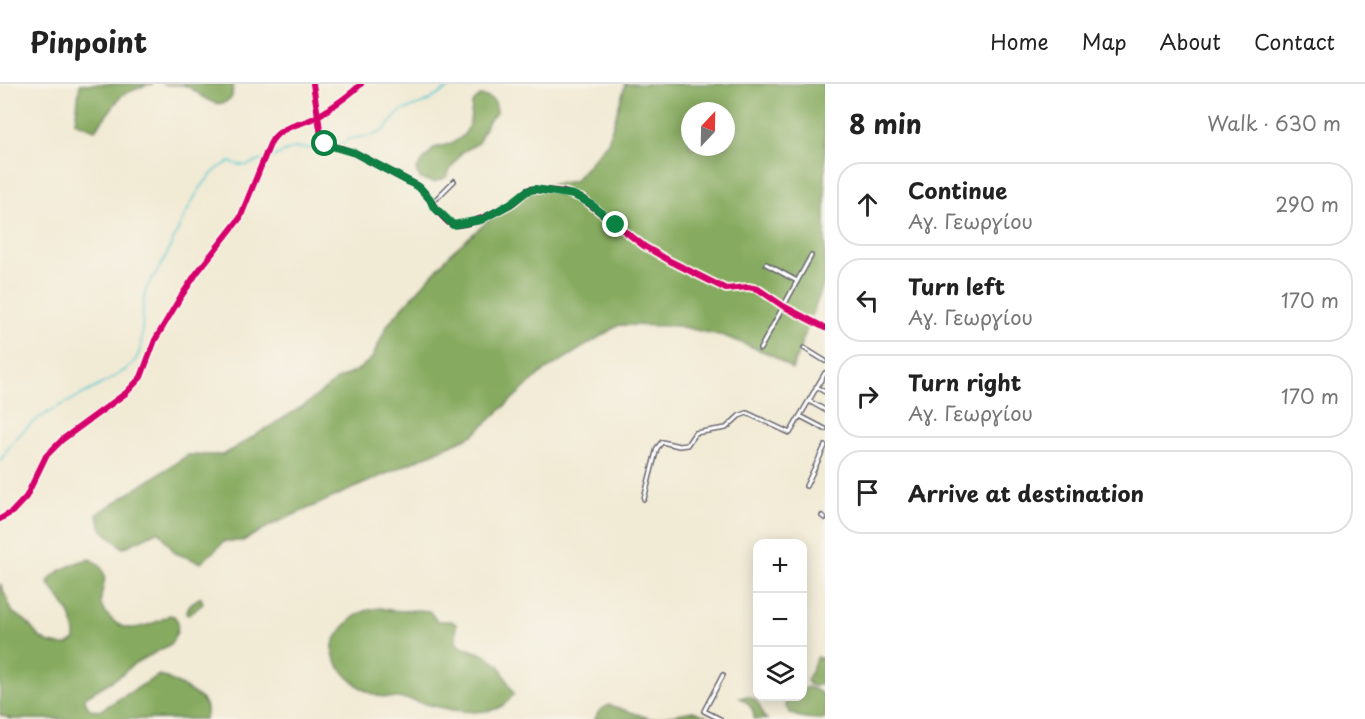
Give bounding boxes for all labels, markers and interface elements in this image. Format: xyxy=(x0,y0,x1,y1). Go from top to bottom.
text: Pinpoint xyxy=(30,20,147,63)
text: Home xyxy=(990,25,1049,57)
text: Map xyxy=(1082,25,1127,57)
text: About xyxy=(1160,25,1221,57)
text: Contact xyxy=(1254,25,1335,57)
north arrow xyxy=(681,102,735,156)
text: 8 min xyxy=(849,104,922,143)
text: Walk · 630 m xyxy=(1207,108,1341,138)
route start xyxy=(311,130,337,156)
text: Continue xyxy=(908,173,1007,206)
icon: ahead xyxy=(851,188,884,221)
text: 290 m xyxy=(1275,189,1339,219)
text: Αγ. Γεωργίου xyxy=(908,206,1033,236)
route end xyxy=(602,211,628,237)
text: Turn left xyxy=(908,269,1005,302)
icon: left xyxy=(851,284,884,317)
text: 170 m xyxy=(1281,285,1339,315)
text: Αγ. Γεωργίου xyxy=(908,302,1033,332)
text: Turn right xyxy=(908,365,1021,398)
icon: right xyxy=(851,380,884,413)
text: 170 m xyxy=(1281,381,1339,411)
text: Αγ. Γεωργίου xyxy=(908,398,1033,428)
icon: arrive xyxy=(851,476,884,509)
text: Arrive at destination xyxy=(908,476,1144,509)
map controls xyxy=(753,539,807,701)
button: + xyxy=(753,539,807,593)
button: − xyxy=(753,593,807,647)
button: layers xyxy=(753,647,807,701)

